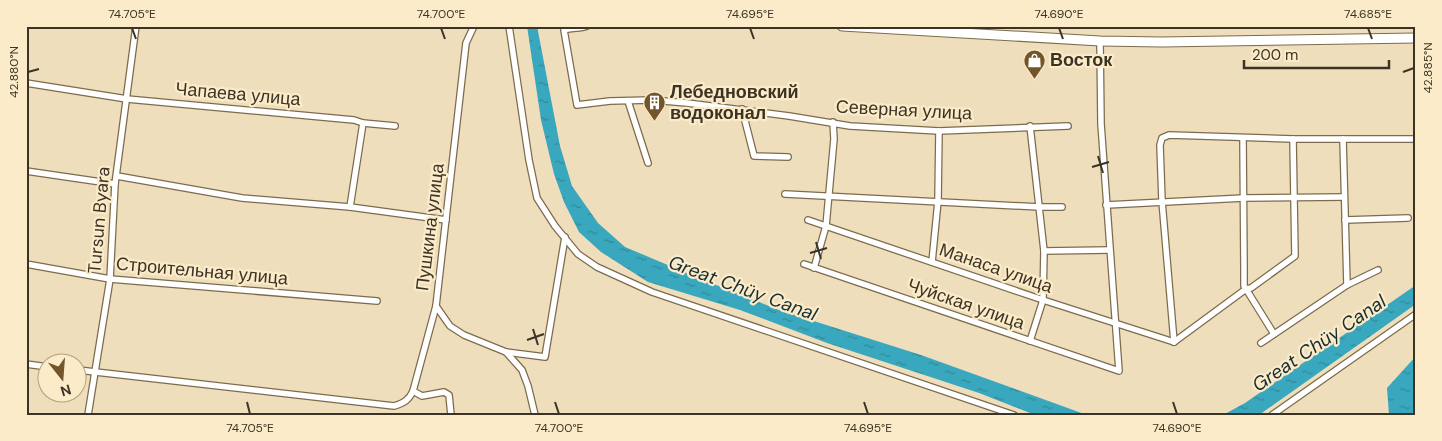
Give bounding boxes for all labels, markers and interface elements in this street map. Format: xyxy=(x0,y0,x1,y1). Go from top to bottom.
text: 74.705°E xyxy=(108,6,156,22)
text: 74.700°E xyxy=(417,6,465,22)
text: 74.695°E xyxy=(726,6,774,22)
text: 74.690°E xyxy=(1035,6,1084,22)
text: 74.685°E xyxy=(1344,6,1392,22)
scale bar xyxy=(1244,38,1390,70)
text: 42.885°N xyxy=(1420,43,1436,93)
text: 200 m xyxy=(1252,45,1298,65)
text: 42.880°N xyxy=(6,46,22,98)
shop icon: Восток xyxy=(1022,48,1046,79)
place label: Восток xyxy=(1050,48,1113,72)
street label: Чапаева улица xyxy=(174,77,302,112)
place label: Лебедновский водоконал xyxy=(670,80,799,125)
building icon: Лебедновский водоконал xyxy=(642,90,666,121)
street label: Северная улица xyxy=(835,94,974,126)
street label: Пушкина улица xyxy=(410,161,450,292)
street label: Tursun Byara xyxy=(82,166,116,274)
street label: Манаса улица xyxy=(936,237,1057,299)
water label: Great Chüy Canal xyxy=(665,249,822,327)
street label: Строительная улица xyxy=(115,252,290,291)
street label: Чуйская улица xyxy=(904,273,1029,336)
water label: Great Chüy Canal xyxy=(1247,288,1391,397)
north arrow xyxy=(38,354,88,404)
text: N xyxy=(58,380,73,401)
text: 74.705°E xyxy=(226,420,274,436)
text: 74.700°E xyxy=(535,420,583,436)
text: 74.695°E xyxy=(844,420,892,436)
text: 74.690°E xyxy=(1153,420,1202,436)

